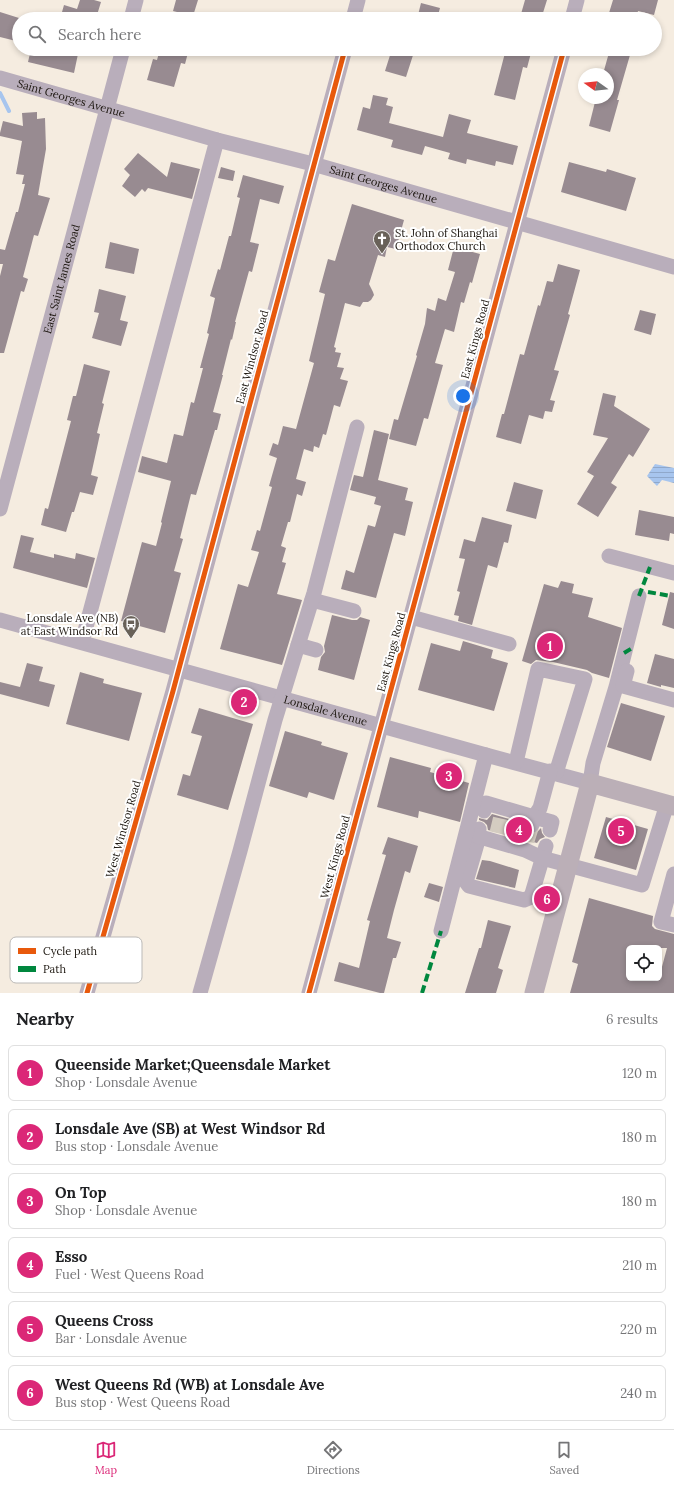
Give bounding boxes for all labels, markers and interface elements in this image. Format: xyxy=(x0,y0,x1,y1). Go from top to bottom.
search box xyxy=(12,12,662,56)
icon: search xyxy=(26,23,48,45)
text: Search here xyxy=(58,25,141,44)
north arrow xyxy=(578,68,614,104)
street label: Saint Georges Avenue xyxy=(16,76,127,120)
street label: Saint Georges Avenue xyxy=(328,162,439,206)
street label: East Saint James Road xyxy=(40,222,83,335)
place label: St. John of Shanghai Orthodox Church xyxy=(395,226,498,253)
church icon: St. John of Shanghai Orthodox Church xyxy=(372,229,392,254)
street label: East Kings Road xyxy=(458,297,492,380)
street label: East Windsor Road xyxy=(233,308,271,405)
your location xyxy=(453,386,473,406)
street label: East Kings Road xyxy=(374,610,408,693)
place label: Lonsdale Ave (NB) at East Windsor Rd xyxy=(21,611,118,638)
bus stop icon: Lonsdale Ave (NB) at East Windsor Rd xyxy=(121,614,141,639)
pin: 1 xyxy=(537,631,563,661)
pin: 2 xyxy=(231,687,257,717)
street label: Lonsdale Avenue xyxy=(282,692,369,729)
pin: 3 xyxy=(436,761,462,791)
street label: West Windsor Road xyxy=(102,778,144,879)
street label: West Kings Road xyxy=(317,813,353,900)
pin: 4 xyxy=(506,815,532,845)
pin: 5 xyxy=(608,816,634,846)
pin: 6 xyxy=(534,884,560,914)
legend xyxy=(10,937,142,983)
text: Cycle path xyxy=(43,944,98,958)
map controls xyxy=(626,945,662,981)
button: locate xyxy=(626,945,662,981)
text: Path xyxy=(43,962,66,976)
text: Nearby xyxy=(16,1008,74,1030)
text: 6 results xyxy=(606,1011,658,1028)
text: Queenside Market;Queensdale Market xyxy=(55,1055,330,1074)
text: 1 xyxy=(27,1065,33,1082)
text: 120 m xyxy=(622,1065,657,1082)
text: Shop · Lonsdale Avenue xyxy=(55,1074,197,1091)
text: Lonsdale Ave (SB) at West Windsor Rd xyxy=(55,1119,325,1138)
text: 2 xyxy=(27,1129,33,1146)
text: 180 m xyxy=(622,1129,657,1146)
text: Bus stop · Lonsdale Avenue xyxy=(55,1138,218,1155)
text: On Top xyxy=(55,1183,107,1202)
text: 3 xyxy=(26,1193,34,1210)
text: 180 m xyxy=(622,1193,657,1210)
text: Shop · Lonsdale Avenue xyxy=(55,1202,197,1219)
text: Esso xyxy=(55,1247,87,1266)
text: 4 xyxy=(26,1257,34,1274)
text: 210 m xyxy=(622,1257,657,1274)
text: Fuel · West Queens Road xyxy=(55,1266,204,1283)
text: Queens Cross xyxy=(55,1311,153,1330)
text: 5 xyxy=(26,1321,34,1338)
text: 220 m xyxy=(620,1321,657,1338)
text: Bar · Lonsdale Avenue xyxy=(55,1330,187,1347)
text: West Queens Rd (WB) at Lonsdale Ave xyxy=(55,1375,324,1394)
text: 6 xyxy=(26,1385,34,1402)
text: 240 m xyxy=(620,1385,657,1402)
text: Bus stop · West Queens Road xyxy=(55,1394,230,1411)
tab: Map xyxy=(95,1439,117,1477)
tab: Directions xyxy=(307,1439,360,1477)
tab: Saved xyxy=(549,1439,579,1477)

